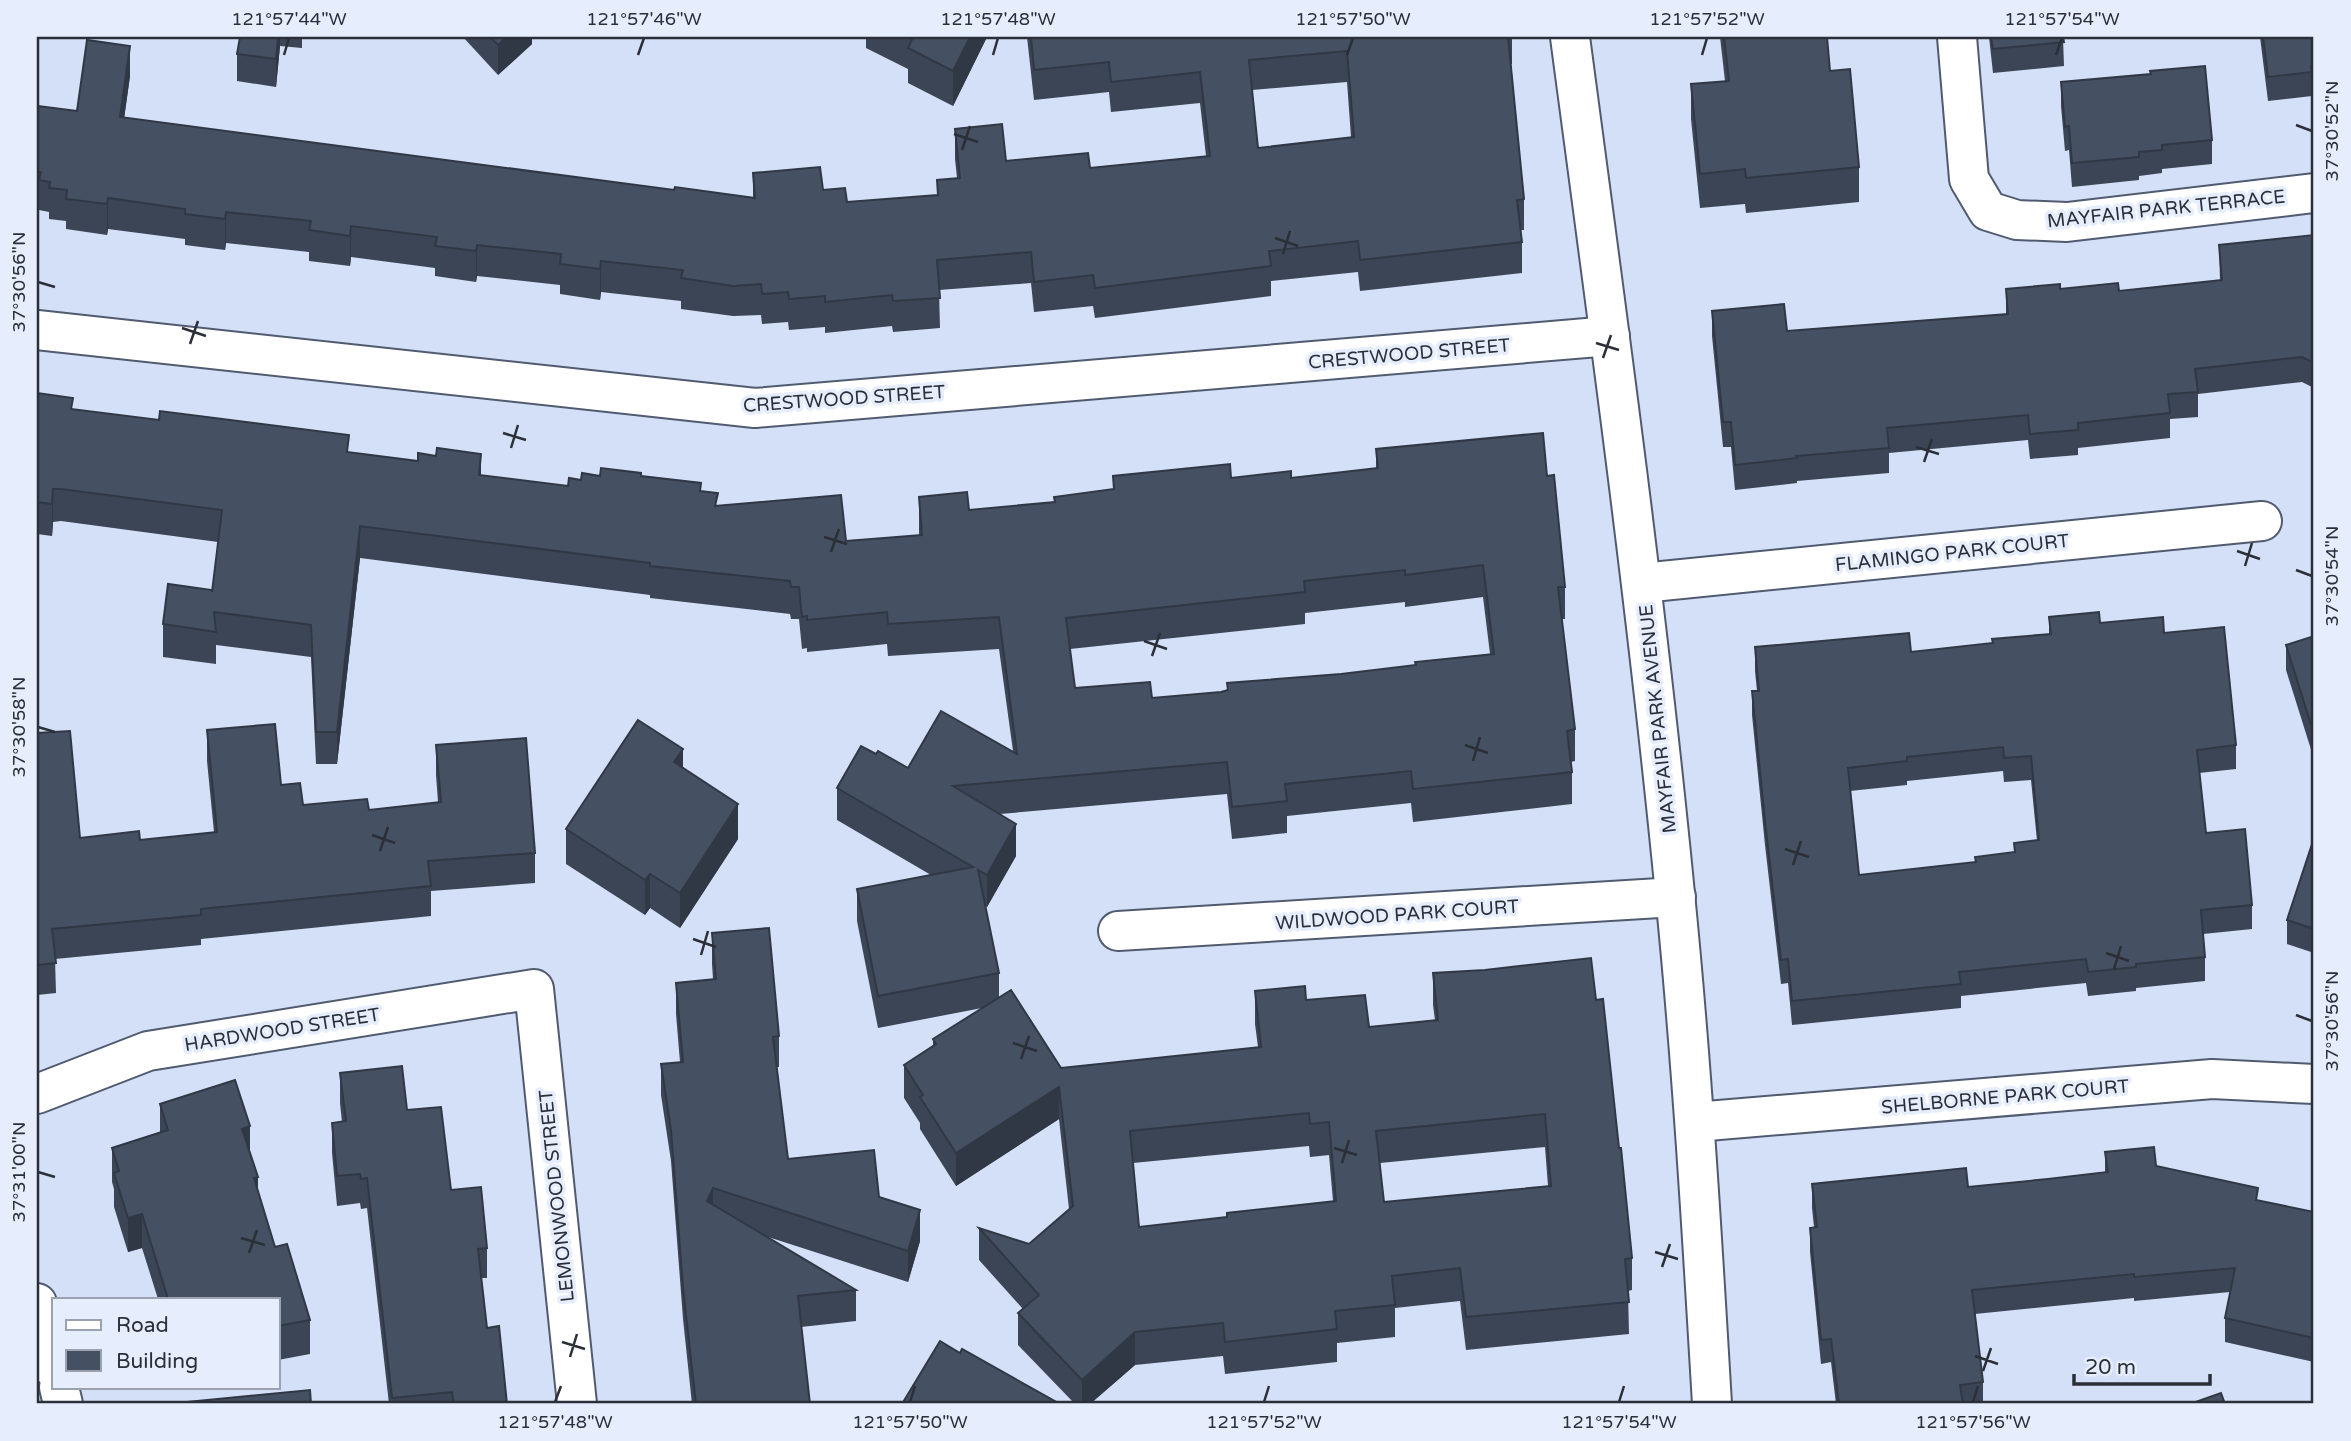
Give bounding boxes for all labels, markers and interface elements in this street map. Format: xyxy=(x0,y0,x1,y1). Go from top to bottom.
text: 121°57'44"W xyxy=(231,8,347,30)
text: 121°57'46"W xyxy=(586,8,702,30)
text: 121°57'48"W xyxy=(940,8,1056,30)
text: 121°57'50"W xyxy=(1295,8,1411,30)
text: 121°57'52"W xyxy=(1649,8,1765,30)
text: 121°57'54"W xyxy=(2004,8,2120,30)
text: 37°30'52"N xyxy=(2321,81,2343,181)
street label: MAYFAIR PARK TERRACE xyxy=(2046,186,2286,232)
text: 37°30'56"N xyxy=(8,232,30,332)
street label: CRESTWOOD STREET xyxy=(1307,334,1511,374)
street label: CRESTWOOD STREET xyxy=(742,381,946,417)
text: 37°30'54"N xyxy=(2321,526,2343,626)
street label: FLAMINGO PARK COURT xyxy=(1834,530,2071,576)
street label: MAYFAIR PARK AVENUE xyxy=(1635,603,1681,834)
text: 37°30'58"N xyxy=(8,677,30,777)
street label: WILDWOOD PARK COURT xyxy=(1275,895,1520,934)
text: 37°30'56"N xyxy=(2321,971,2343,1071)
street label: HARDWOOD STREET xyxy=(183,1004,382,1056)
street label: SHELBORNE PARK COURT xyxy=(1880,1075,2130,1119)
street label: LEMONWOOD STREET xyxy=(535,1088,579,1303)
text: 37°31'00"N xyxy=(8,1122,30,1222)
legend xyxy=(52,1298,280,1388)
text: Road xyxy=(116,1313,169,1338)
scale bar xyxy=(2074,1343,2211,1387)
text: Building xyxy=(116,1349,198,1374)
text: 20 m xyxy=(2085,1355,2136,1380)
text: 121°57'48"W xyxy=(497,1411,613,1433)
text: 121°57'50"W xyxy=(852,1411,968,1433)
text: 121°57'52"W xyxy=(1206,1411,1322,1433)
text: 121°57'54"W xyxy=(1561,1411,1677,1433)
text: 121°57'56"W xyxy=(1915,1411,2031,1433)

